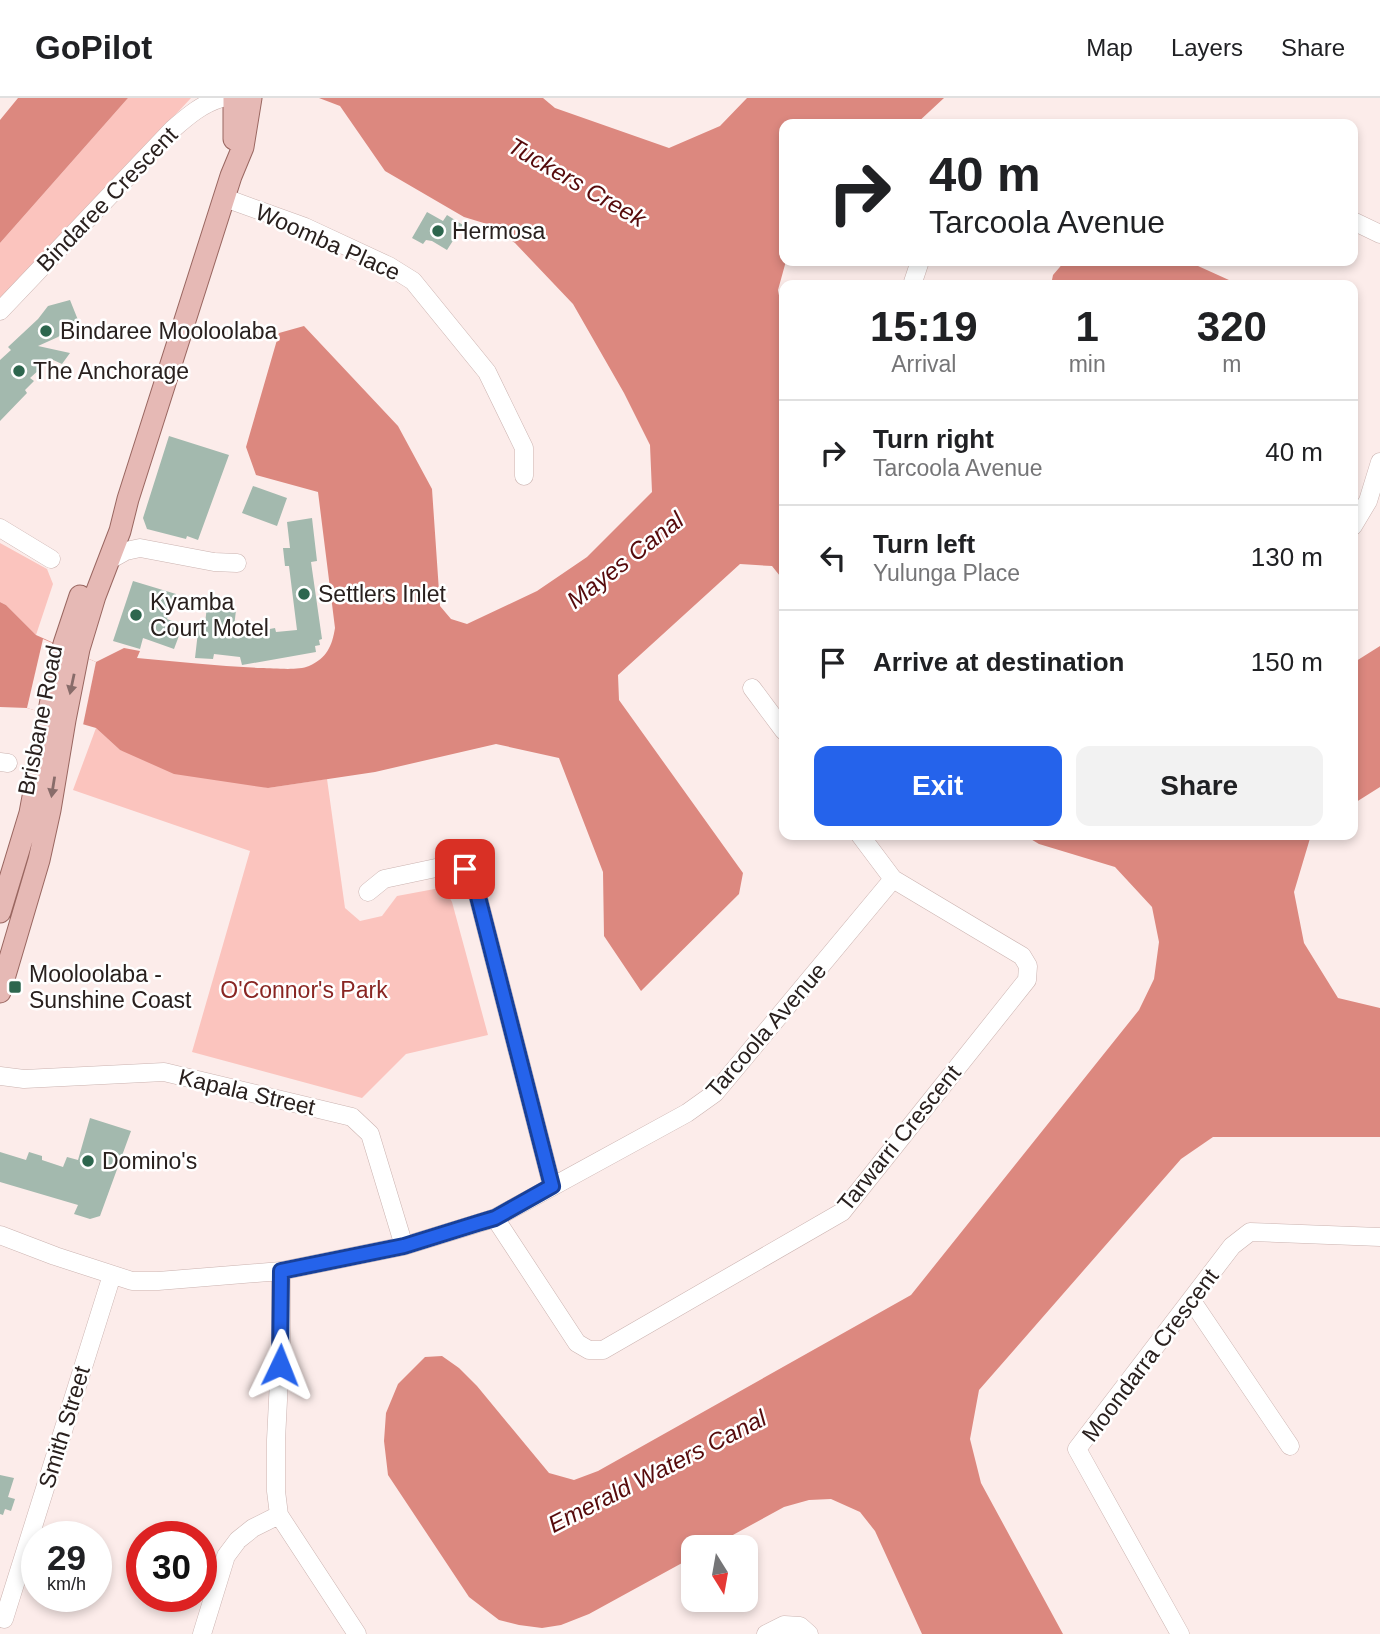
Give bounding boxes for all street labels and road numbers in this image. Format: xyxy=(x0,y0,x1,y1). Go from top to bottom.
street label: Bindaree Crescent xyxy=(31,121,183,277)
street label: Woomba Place xyxy=(252,198,404,286)
street label: Brisbane Road xyxy=(13,643,67,797)
street label: Tarcoola Avenue xyxy=(701,957,831,1103)
street label: Tarwarri Crescent xyxy=(832,1059,966,1216)
street label: Kapala Street xyxy=(176,1064,318,1120)
street label: Moondarra Crescent xyxy=(1077,1263,1224,1447)
street label: Smith Street xyxy=(33,1362,95,1491)

